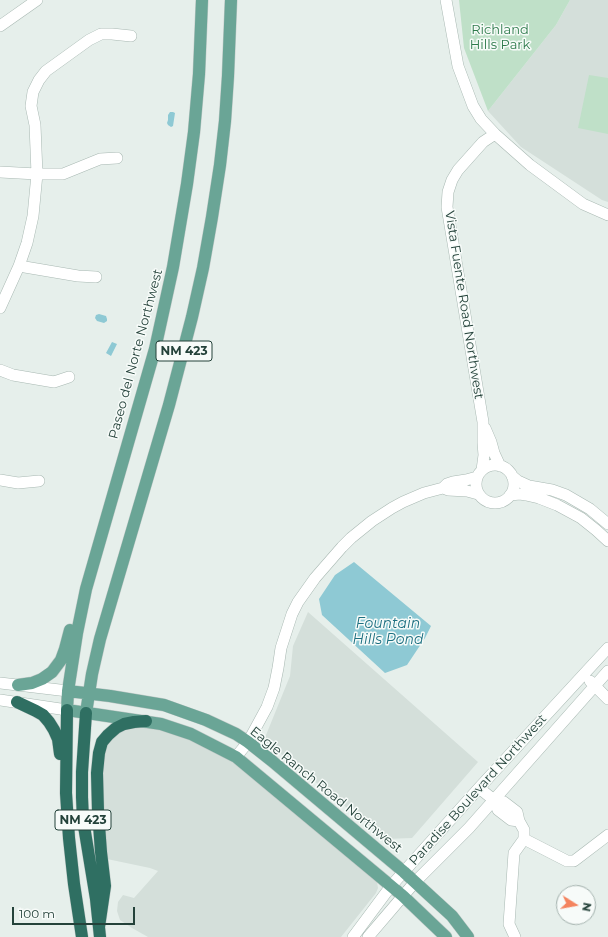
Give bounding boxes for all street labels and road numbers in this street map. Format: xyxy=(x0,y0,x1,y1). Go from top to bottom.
street label: Vista Fuente Road Northwest xyxy=(441,210,487,400)
street label: Paseo del Norte Northwest xyxy=(106,267,166,441)
road number: NM 423 xyxy=(156,341,212,361)
street label: Paradise Boulevard Northwest xyxy=(406,711,550,869)
street label: Eagle Ranch Road Northwest xyxy=(247,724,405,856)
road number: NM 423 xyxy=(55,810,111,830)

